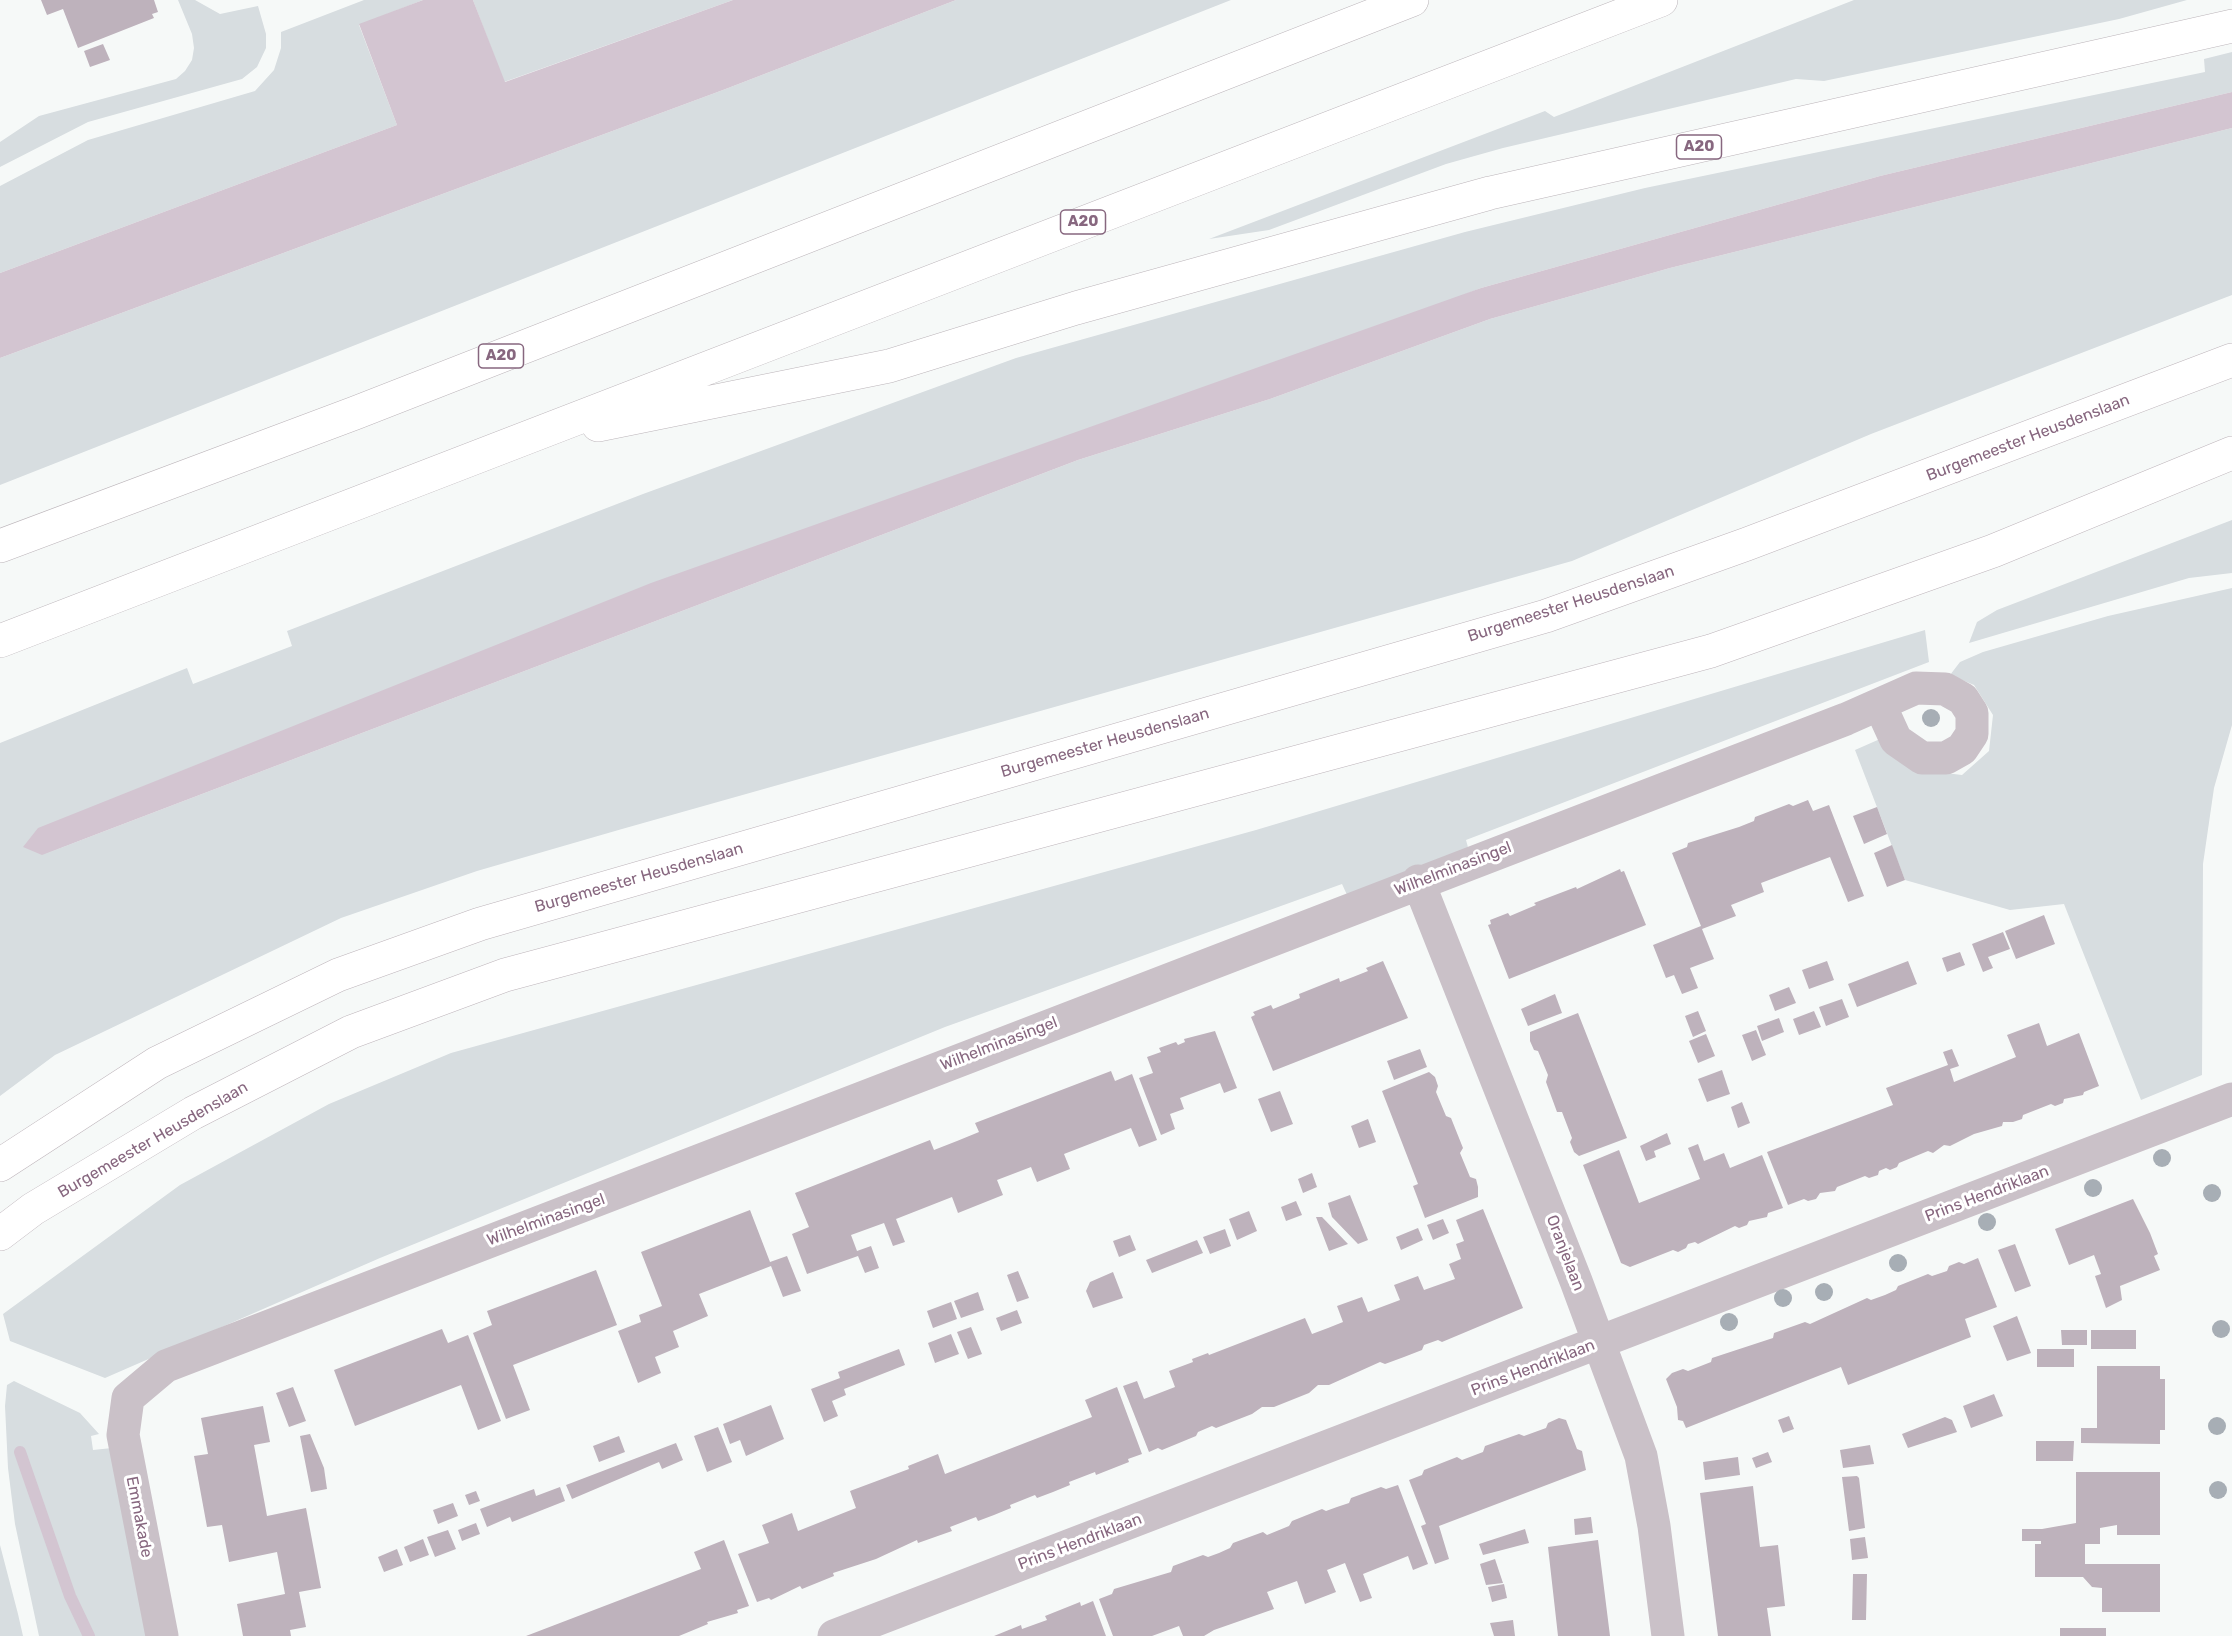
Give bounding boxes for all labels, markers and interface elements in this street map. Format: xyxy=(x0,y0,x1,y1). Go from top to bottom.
road number: A20 xyxy=(1676,135,1722,159)
road number: A20 xyxy=(1060,210,1106,234)
road number: A20 xyxy=(478,344,524,368)
street label: Burgemeester Heusdenslaan xyxy=(1924,390,2132,486)
street label: Burgemeester Heusdenslaan xyxy=(1465,561,1677,647)
street label: Burgemeester Heusdenslaan xyxy=(999,704,1211,782)
street label: Wilhelminasingel xyxy=(1392,838,1514,900)
street label: Burgemeester Heusdenslaan xyxy=(533,839,745,917)
street label: Wilhelminasingel xyxy=(938,1013,1060,1075)
street label: Burgemeester Heusdenslaan xyxy=(55,1078,251,1202)
street label: Prins Hendriklaan xyxy=(1922,1162,2052,1226)
street label: Wilhelminasingel xyxy=(484,1190,608,1250)
street label: Oranjelaan xyxy=(1542,1212,1588,1294)
street label: Prins Hendriklaan xyxy=(1468,1336,1598,1400)
street label: Emmakade xyxy=(122,1475,156,1559)
street label: Prins Hendriklaan xyxy=(1015,1510,1145,1574)

